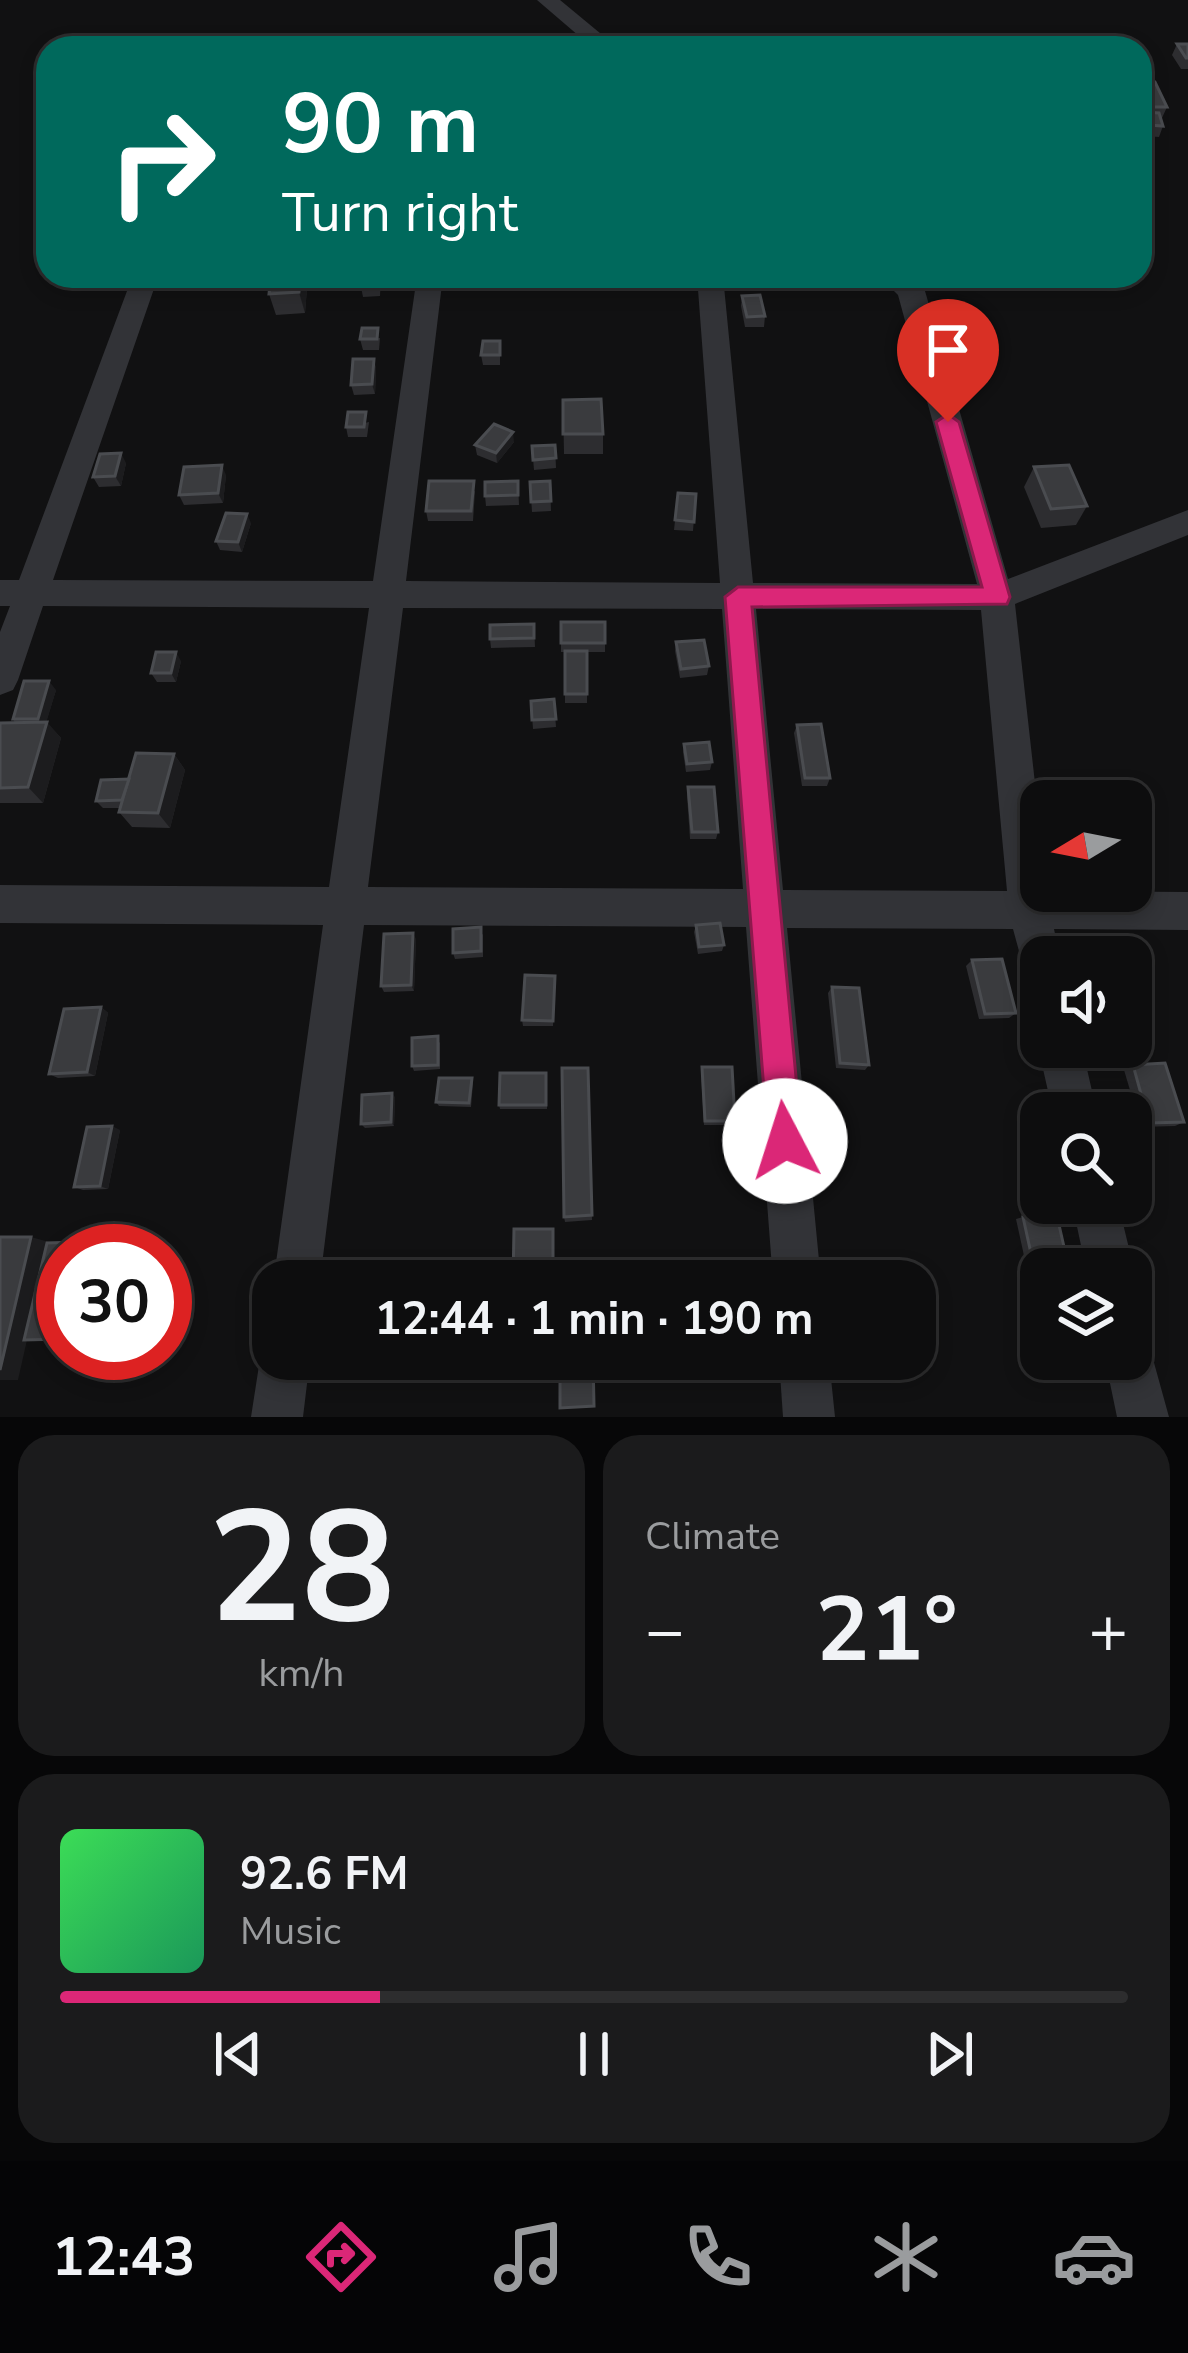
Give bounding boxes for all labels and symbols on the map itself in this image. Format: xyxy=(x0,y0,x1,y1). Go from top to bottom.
pin xyxy=(897,299,999,422)
north arrow xyxy=(1020,780,1152,912)
position arrow xyxy=(722,1078,848,1204)
speed limit sign: 30 xyxy=(36,1224,192,1380)

